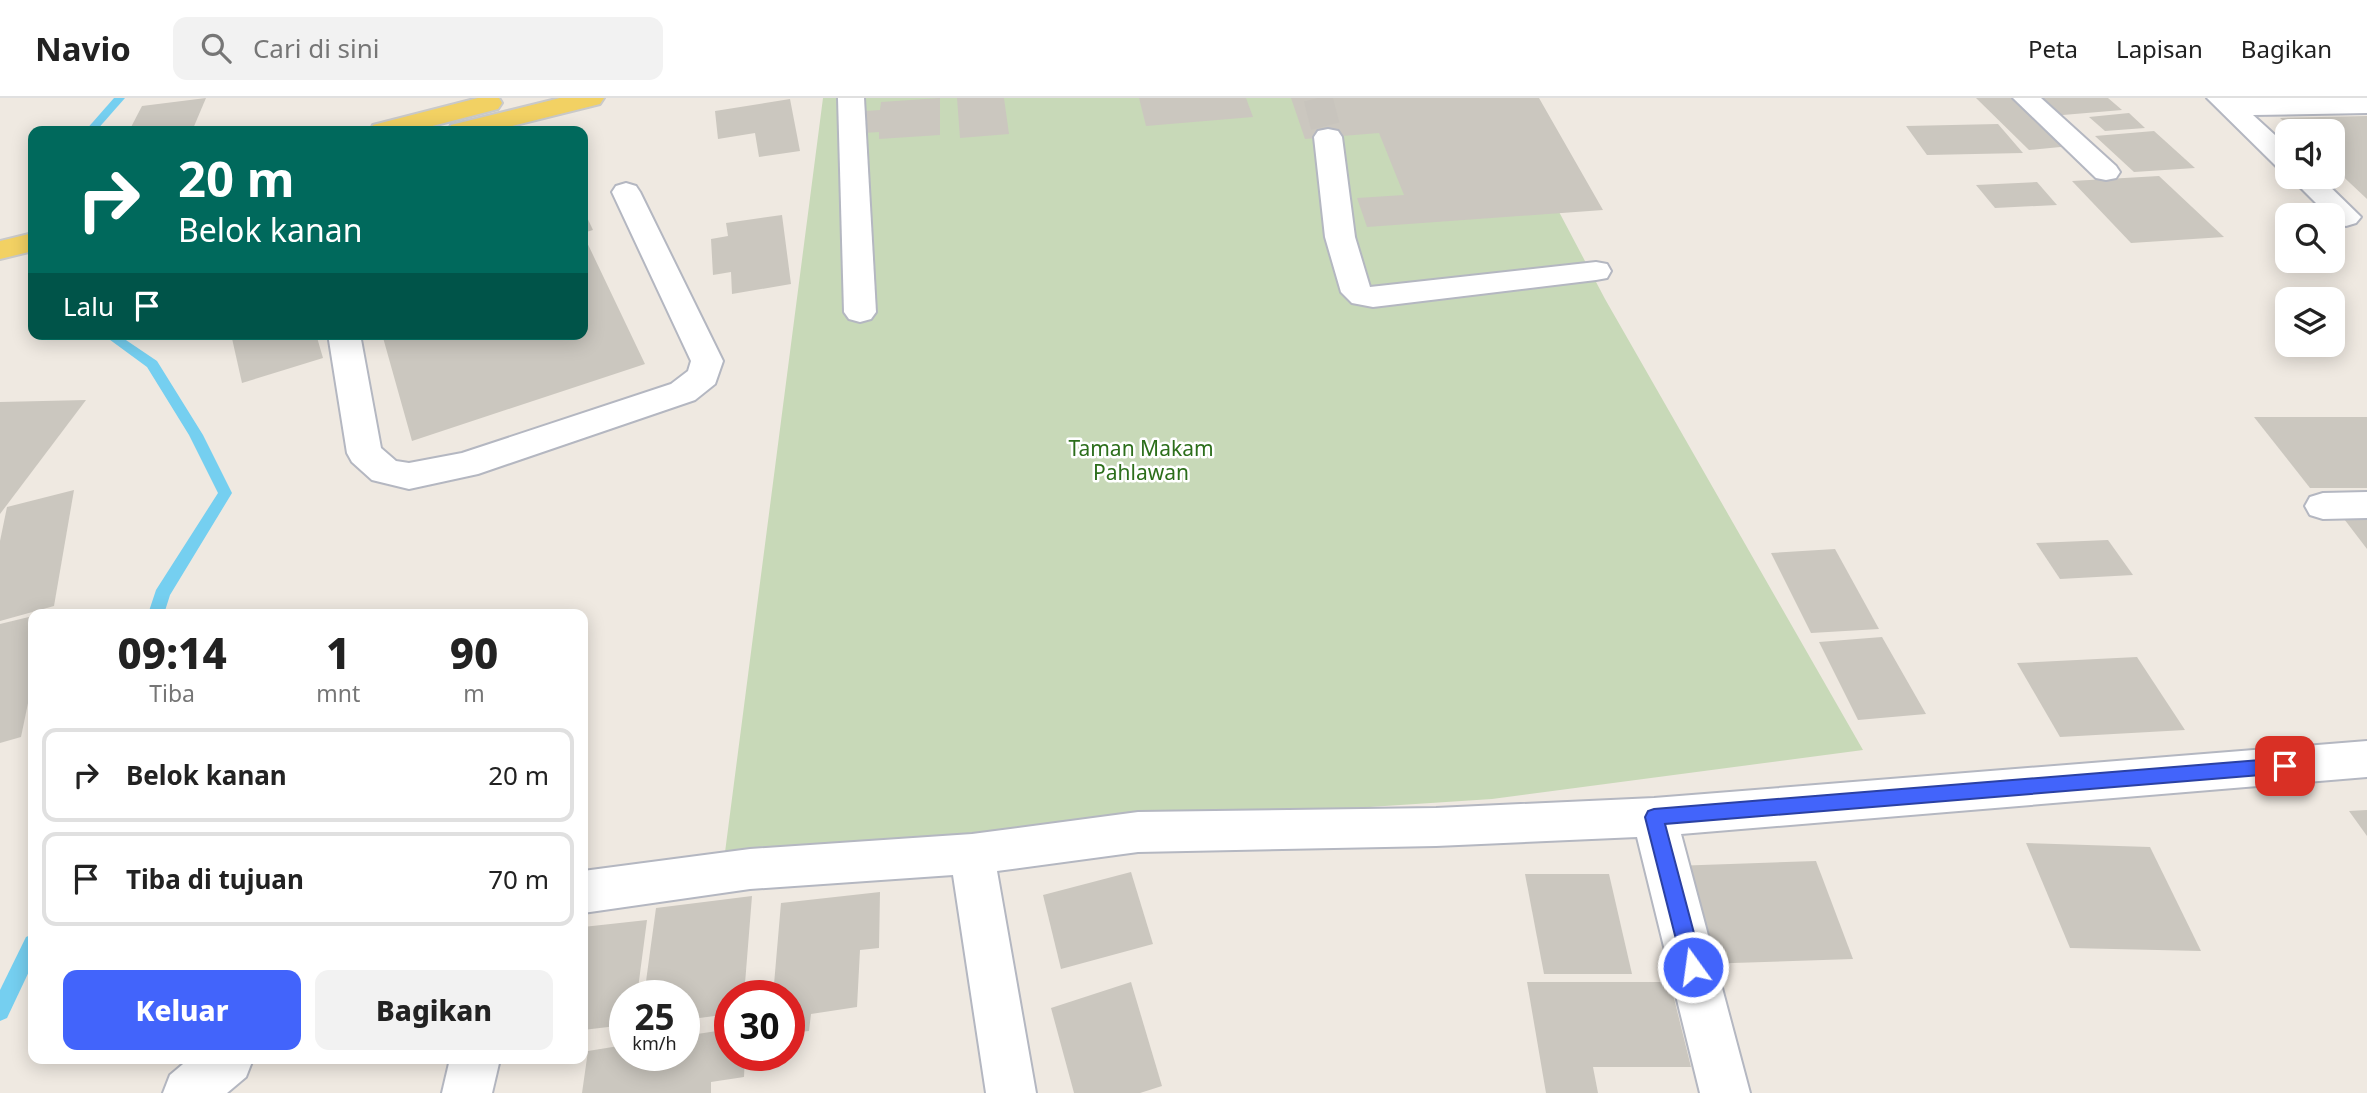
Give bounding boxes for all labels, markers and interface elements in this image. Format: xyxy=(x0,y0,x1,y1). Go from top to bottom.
search box xyxy=(173,17,663,80)
text: Navio xyxy=(35,26,131,71)
icon: search xyxy=(197,29,235,67)
text: Cari di sini xyxy=(253,30,380,66)
text: Peta xyxy=(2028,32,2078,65)
text: Lapisan xyxy=(2116,32,2203,65)
text: Bagikan xyxy=(2241,32,2332,65)
map controls xyxy=(2275,119,2345,357)
button: sound xyxy=(2275,119,2345,189)
text: 20 m xyxy=(178,145,295,211)
icon: right xyxy=(63,154,154,245)
button: search xyxy=(2275,203,2345,273)
text: Belok kanan xyxy=(178,208,362,251)
icon: arrive xyxy=(128,287,166,325)
button: layers xyxy=(2275,287,2345,357)
text: Lalu xyxy=(63,288,114,324)
park label: Taman Makam Pahlawan xyxy=(1068,434,1214,486)
text: 09:14 xyxy=(118,624,227,681)
text: 1 xyxy=(326,624,350,681)
text: 90 xyxy=(450,624,498,681)
text: Tiba xyxy=(149,677,195,709)
text: mnt xyxy=(316,677,360,709)
text: m xyxy=(463,677,485,709)
pin xyxy=(2255,736,2315,796)
icon: arrive xyxy=(2266,747,2304,785)
icon: right xyxy=(67,756,105,794)
text: Belok kanan xyxy=(126,757,287,793)
text: 20 m xyxy=(488,757,549,793)
icon: arrive xyxy=(67,860,105,898)
text: Tiba di tujuan xyxy=(126,861,304,897)
text: 70 m xyxy=(488,861,549,897)
position arrow xyxy=(1656,930,1730,1004)
button: Keluar xyxy=(63,970,301,1050)
button: Bagikan xyxy=(315,970,553,1050)
speed limit sign: 30 xyxy=(714,980,805,1071)
text: 25 xyxy=(634,993,675,1040)
text: km/h xyxy=(632,1031,677,1055)

